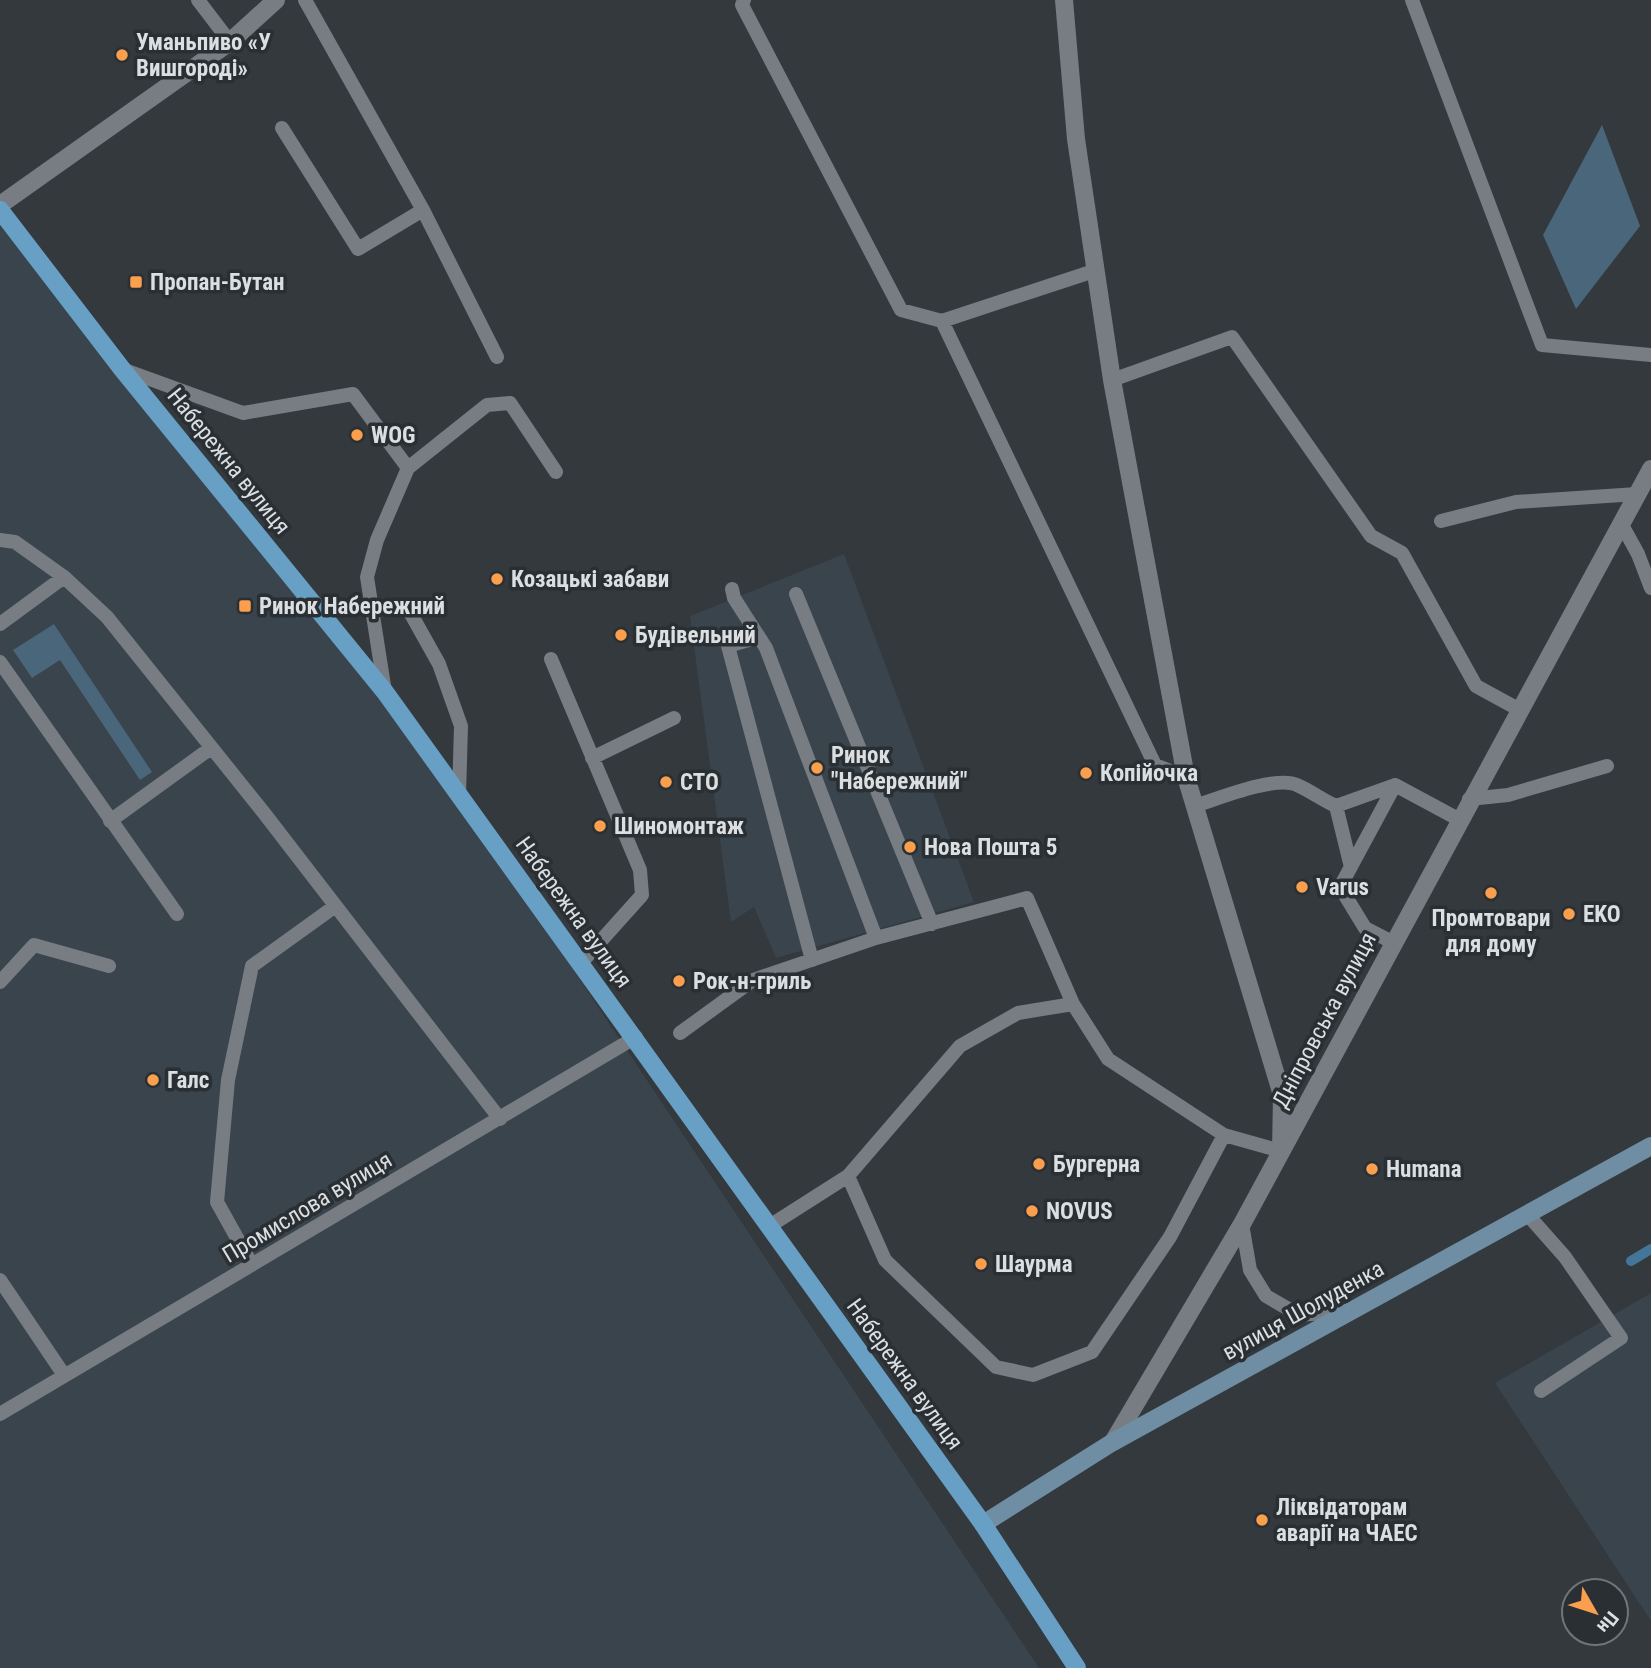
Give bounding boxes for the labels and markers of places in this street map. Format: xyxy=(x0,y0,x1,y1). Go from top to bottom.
place label: Уманьпиво «У Вишгороді» xyxy=(136,29,271,82)
marker: Уманьпиво «У Вишгороді» xyxy=(114,47,130,63)
place label: Пропан-Бутан xyxy=(150,269,284,296)
marker: Пропан-Бутан xyxy=(128,274,144,290)
place label: WOG xyxy=(371,422,416,449)
marker: WOG xyxy=(349,427,365,443)
place label: Козацькі забави xyxy=(511,566,669,593)
marker: Козацькі забави xyxy=(489,571,505,587)
place label: Ринок Набережний xyxy=(259,593,445,620)
marker: Ринок Набережний xyxy=(237,598,253,614)
place label: Будівельний xyxy=(635,622,756,649)
marker: Будівельний xyxy=(613,627,629,643)
place label: Ринок "Набережний" xyxy=(831,742,967,795)
marker: Ринок "Набережний" xyxy=(809,760,825,776)
place label: Копійочка xyxy=(1100,760,1198,787)
marker: Копійочка xyxy=(1078,765,1094,781)
place label: СТО xyxy=(680,769,719,796)
marker: СТО xyxy=(658,774,674,790)
place label: Шиномонтаж xyxy=(614,813,744,840)
marker: Шиномонтаж xyxy=(592,818,608,834)
place label: Нова Пошта 5 xyxy=(924,834,1057,861)
marker: Нова Пошта 5 xyxy=(902,839,918,855)
place label: Varus xyxy=(1316,874,1369,901)
marker: Varus xyxy=(1294,879,1310,895)
marker: Промтовари для дому xyxy=(1483,885,1499,901)
place label: EKO xyxy=(1583,901,1621,928)
place label: Промтовари для дому xyxy=(1432,905,1550,958)
marker: EKO xyxy=(1561,906,1577,922)
place label: Рок-н-гриль xyxy=(693,968,811,995)
marker: Рок-н-гриль xyxy=(671,973,687,989)
place label: Галс xyxy=(167,1067,209,1094)
marker: Галс xyxy=(145,1072,161,1088)
place label: Бургерна xyxy=(1053,1151,1140,1178)
marker: Бургерна xyxy=(1031,1156,1047,1172)
place label: Humana xyxy=(1386,1156,1462,1183)
marker: Humana xyxy=(1364,1161,1380,1177)
place label: NOVUS xyxy=(1046,1198,1113,1225)
marker: NOVUS xyxy=(1024,1203,1040,1219)
place label: Шаурма xyxy=(995,1251,1073,1278)
marker: Шаурма xyxy=(973,1256,989,1272)
place label: Ліквідаторам аварії на ЧАЕС xyxy=(1276,1494,1418,1547)
marker: Ліквідаторам аварії на ЧАЕС xyxy=(1254,1512,1270,1528)

